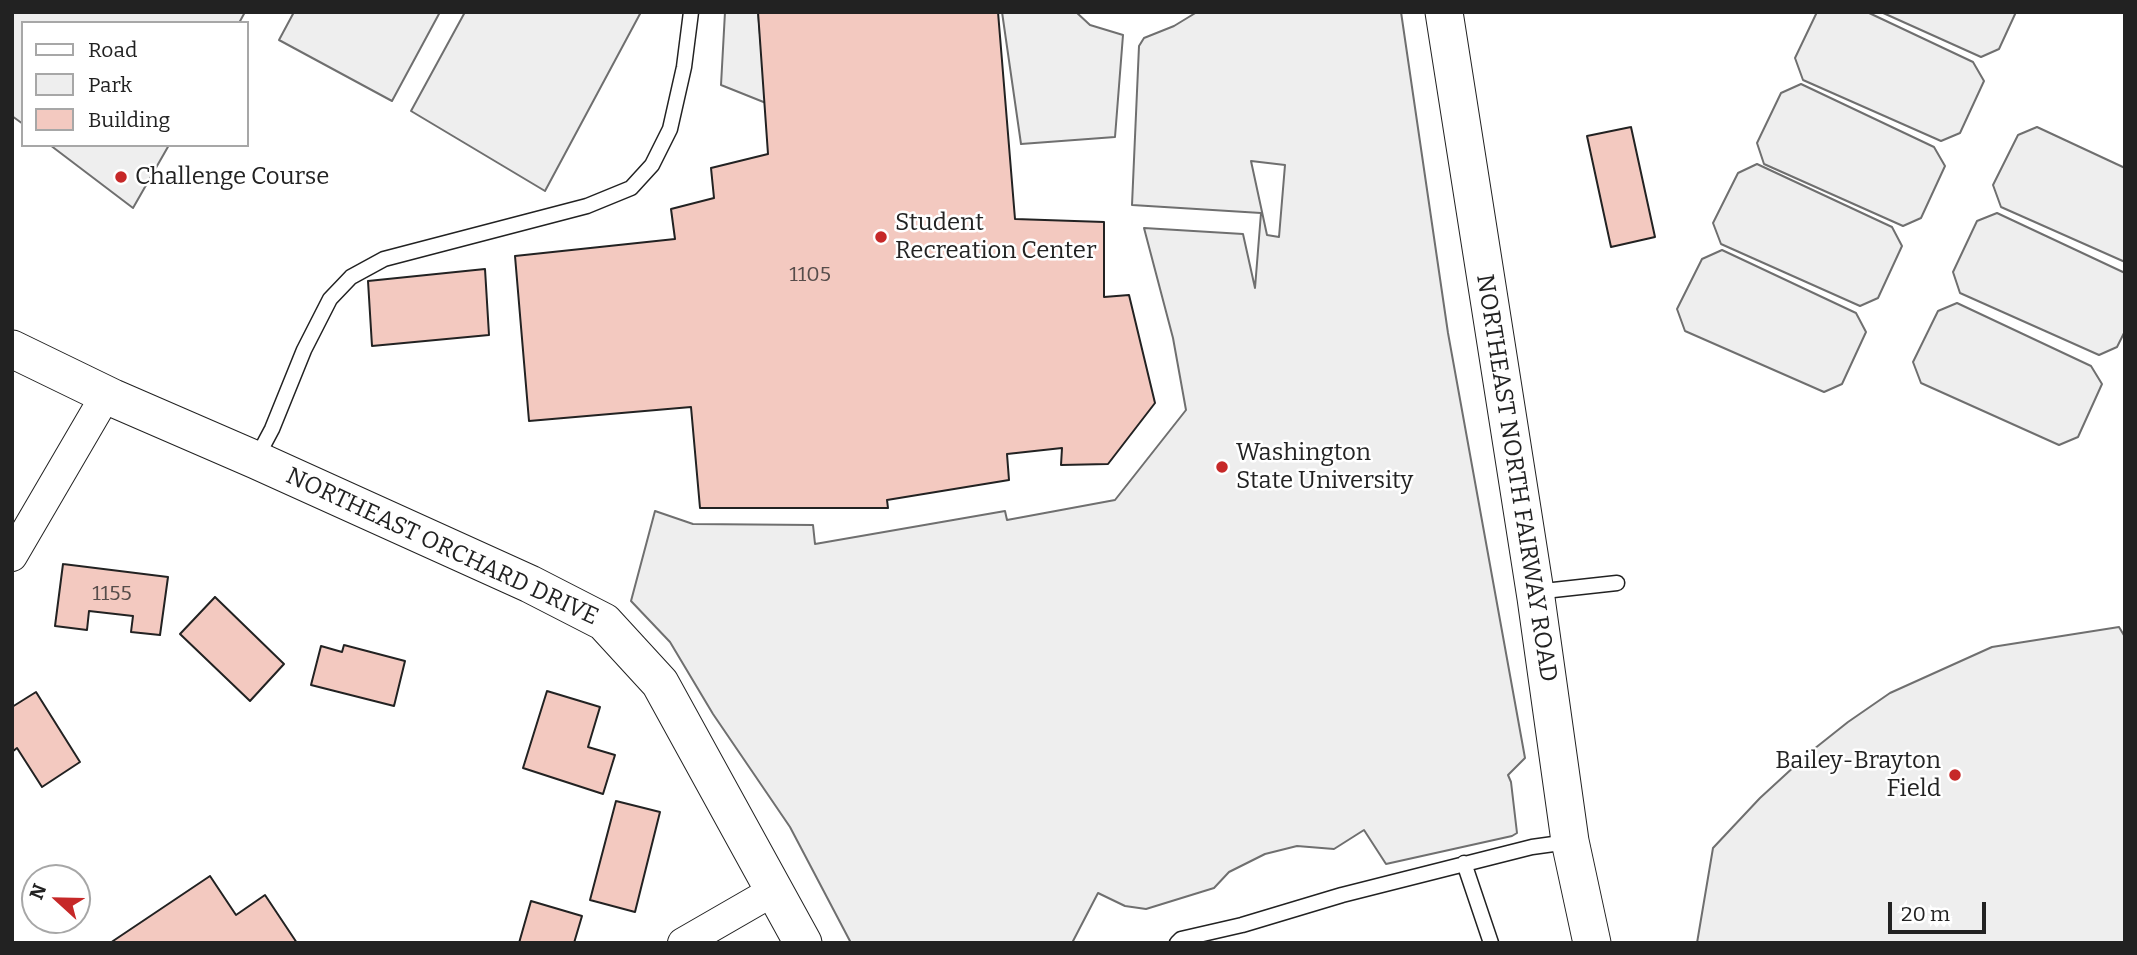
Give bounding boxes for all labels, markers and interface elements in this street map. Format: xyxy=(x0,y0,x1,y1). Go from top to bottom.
legend xyxy=(21,21,248,147)
text: Road xyxy=(88,37,137,63)
text: Park xyxy=(88,72,132,98)
text: Building xyxy=(88,107,170,133)
place label: Challenge Course xyxy=(135,163,329,191)
marker: Challenge Course xyxy=(113,169,129,185)
place label: Student Recreation Center xyxy=(895,209,1097,265)
marker: Student Recreation Center xyxy=(873,229,889,245)
house number: 1105 xyxy=(789,262,831,288)
street label: NORTHEAST NORTH FAIRWAY ROAD xyxy=(1470,272,1562,684)
place label: Washington State University xyxy=(1236,439,1413,495)
marker: Washington State University xyxy=(1214,459,1230,475)
street label: NORTHEAST ORCHARD DRIVE xyxy=(281,462,603,632)
house number: 1155 xyxy=(92,581,132,607)
place label: Bailey-Brayton Field xyxy=(1775,747,1941,803)
marker: Bailey-Brayton Field xyxy=(1947,767,1963,783)
north arrow xyxy=(21,864,91,934)
text: N xyxy=(25,881,51,903)
scale bar xyxy=(1892,888,1990,932)
text: 20 m xyxy=(1901,901,1950,927)

